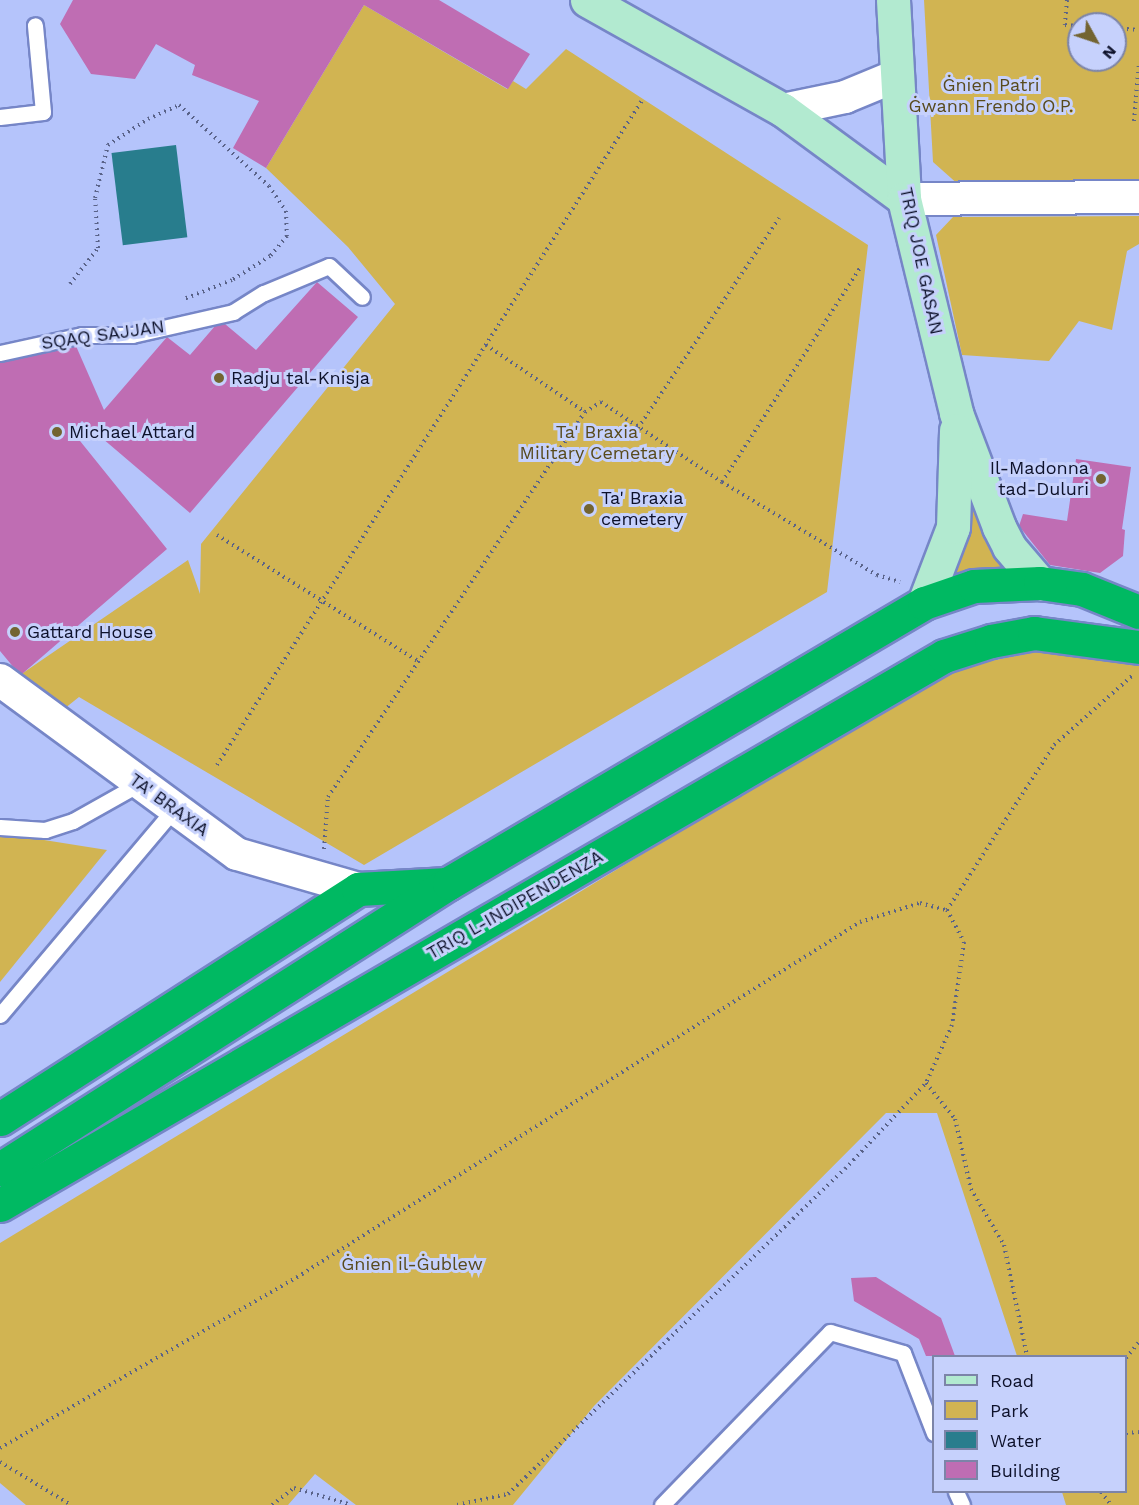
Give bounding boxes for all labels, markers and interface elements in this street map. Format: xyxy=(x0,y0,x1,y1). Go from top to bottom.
north arrow xyxy=(1067,12,1127,72)
text: N xyxy=(1099,42,1121,63)
park label: Ġnien Patri Ġwann Frendo O.P. xyxy=(909,75,1073,118)
street label: TRIQ JOE GASAN xyxy=(895,185,947,337)
street label: SQAQ SAJJAN xyxy=(40,316,166,354)
place label: Radju tal-Knisja xyxy=(231,367,370,389)
marker: Radju tal-Knisja xyxy=(212,371,226,385)
place label: Michael Attard xyxy=(69,421,196,443)
park label: Ta' Braxia Military Cemetary xyxy=(519,422,675,464)
marker: Michael Attard xyxy=(50,425,64,439)
place label: Il-Madonna tad-Duluri xyxy=(990,458,1089,500)
marker: Il-Madonna tad-Duluri xyxy=(1094,472,1108,486)
place label: Ta' Braxia cemetery xyxy=(601,488,683,530)
marker: Ta' Braxia cemetery xyxy=(582,502,596,516)
place label: Gattard House xyxy=(27,621,153,643)
marker: Gattard House xyxy=(8,625,22,639)
street label: TA' BRAXIA xyxy=(125,769,213,841)
street label: TRIQ L-INDIPENDENZA xyxy=(423,846,607,964)
park label: Ġnien il-Ġublew xyxy=(341,1253,483,1275)
legend xyxy=(932,1355,1127,1493)
text: Road xyxy=(990,1370,1034,1391)
text: Park xyxy=(990,1400,1029,1421)
text: Water xyxy=(990,1430,1042,1451)
text: Building xyxy=(990,1460,1060,1481)

